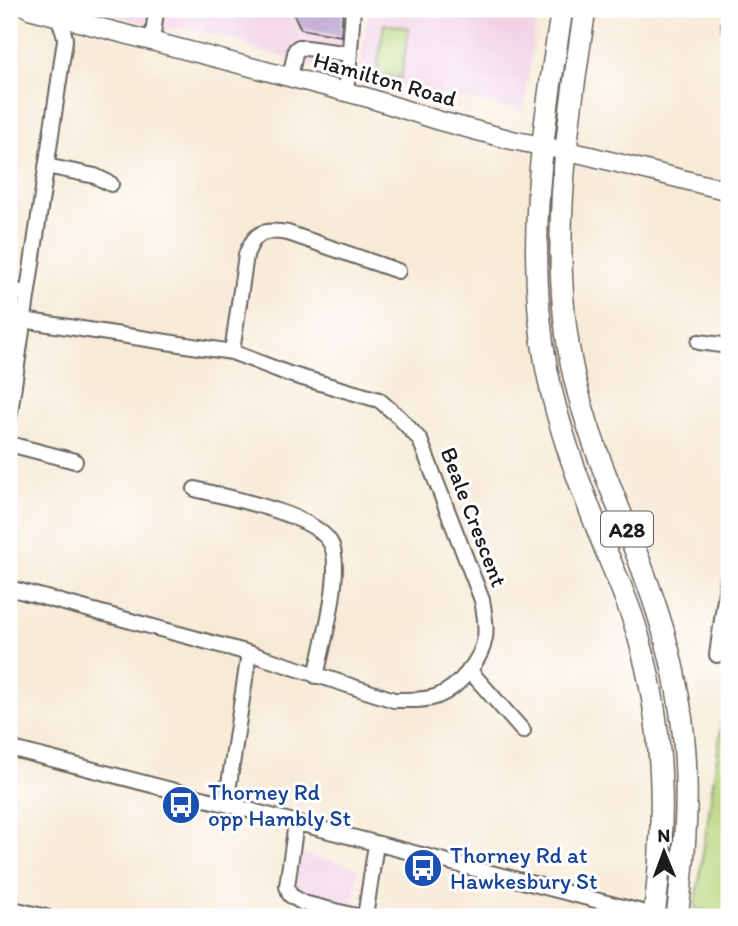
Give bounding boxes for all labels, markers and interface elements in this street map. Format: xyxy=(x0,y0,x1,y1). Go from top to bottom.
street label: Hamilton Road xyxy=(310,45,460,113)
street label: Beale Crescent xyxy=(435,443,514,591)
road number: A28 xyxy=(601,512,653,546)
place label: Thorney Rd opp Hambly St xyxy=(208,778,351,832)
bus stop icon: Thorney Rd opp Hambly St xyxy=(160,784,202,826)
north arrow xyxy=(630,818,700,888)
text: N xyxy=(657,824,670,847)
place label: Thorney Rd at Hawkesbury St xyxy=(450,841,598,895)
bus stop icon: Thorney Rd at Hawkesbury St xyxy=(402,847,444,889)

